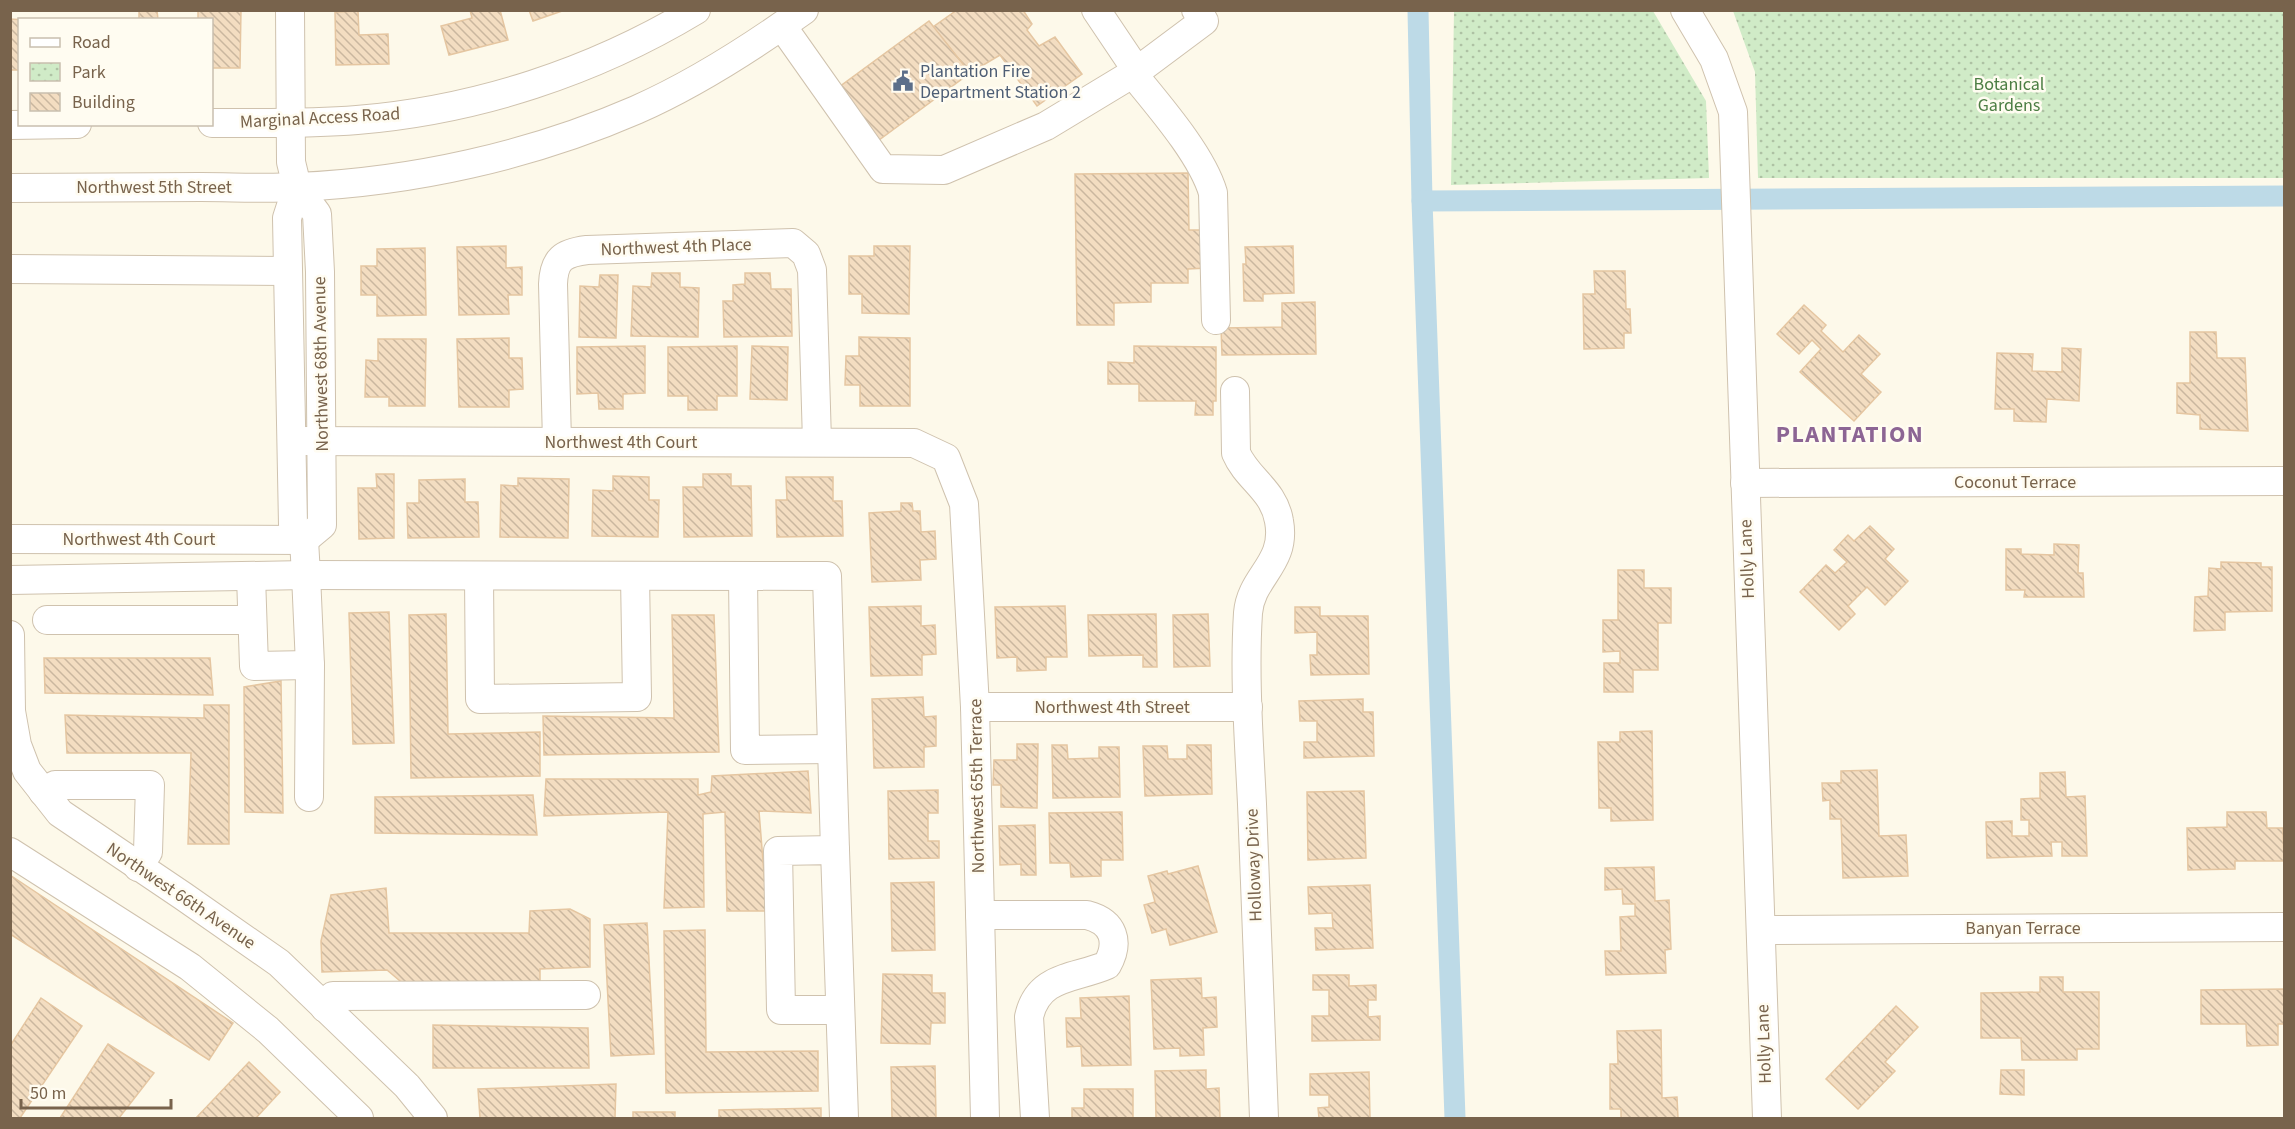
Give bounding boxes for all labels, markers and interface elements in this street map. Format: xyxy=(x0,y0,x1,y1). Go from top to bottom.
legend xyxy=(18,18,213,126)
text: Road xyxy=(72,30,111,55)
place label: Plantation Fire Department Station 2 xyxy=(920,59,1081,105)
text: Park xyxy=(72,60,106,85)
public building icon: Plantation Fire Department Station 2 xyxy=(891,69,915,93)
park label: Botanical Gardens xyxy=(1974,72,2044,118)
text: Building xyxy=(72,90,135,115)
street label: Marginal Access Road xyxy=(239,101,401,135)
street label: Northwest 5th Street xyxy=(76,175,232,200)
street label: Northwest 4th Place xyxy=(600,232,752,262)
street label: Northwest 68th Avenue xyxy=(307,276,335,452)
district label: PLANTATION xyxy=(1776,417,1924,452)
street label: Northwest 4th Court xyxy=(545,430,697,455)
street label: Coconut Terrace xyxy=(1954,470,2076,495)
street label: Holly Lane xyxy=(1733,519,1761,599)
street label: Northwest 4th Court xyxy=(63,527,215,552)
street label: Northwest 4th Street xyxy=(1034,695,1190,720)
street label: Northwest 65th Terrace xyxy=(963,698,991,874)
street label: Holloway Drive xyxy=(1240,808,1268,922)
street label: Northwest 66th Avenue xyxy=(101,837,261,955)
street label: Banyan Terrace xyxy=(1965,916,2081,941)
street label: Holly Lane xyxy=(1750,1004,1778,1084)
scale bar xyxy=(21,1072,171,1110)
text: 50 m xyxy=(30,1081,66,1106)

